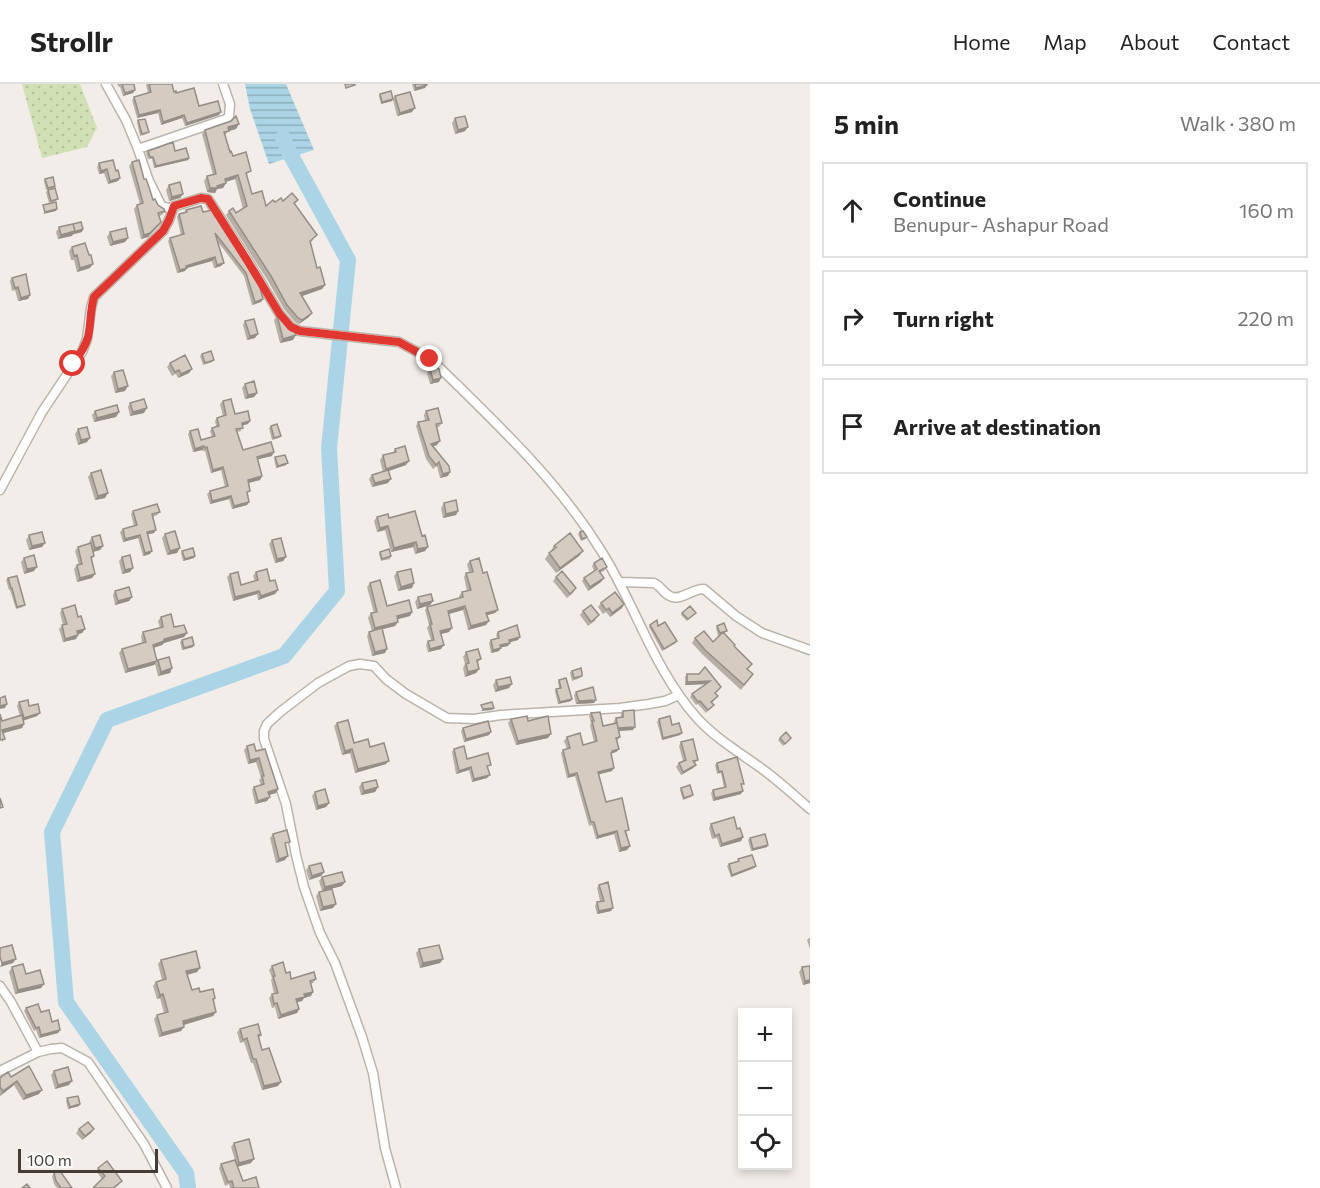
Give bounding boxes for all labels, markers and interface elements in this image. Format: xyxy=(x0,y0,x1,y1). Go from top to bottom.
text: Strollr xyxy=(30,24,113,58)
text: Home xyxy=(953,29,1010,54)
text: Map xyxy=(1043,29,1087,54)
text: About xyxy=(1120,29,1179,54)
text: Contact xyxy=(1212,29,1290,54)
text: 5 min xyxy=(834,108,899,139)
text: Walk · 380 m xyxy=(1180,111,1296,135)
text: Continue xyxy=(893,185,986,212)
icon: ahead xyxy=(836,194,869,227)
text: 160 m xyxy=(1239,198,1294,222)
text: Benupur- Ashapur Road xyxy=(893,212,1109,236)
icon: right xyxy=(836,302,869,335)
text: Turn right xyxy=(893,305,994,332)
text: 220 m xyxy=(1238,306,1294,330)
route end xyxy=(416,345,442,371)
route start xyxy=(59,350,85,376)
icon: arrive xyxy=(836,410,869,443)
text: Arrive at destination xyxy=(893,413,1101,440)
map controls xyxy=(738,1008,792,1170)
button: + xyxy=(738,1008,792,1062)
button: − xyxy=(738,1062,792,1116)
button: locate xyxy=(738,1116,792,1170)
scale bar xyxy=(18,1146,158,1174)
text: 100 m xyxy=(27,1150,72,1169)

